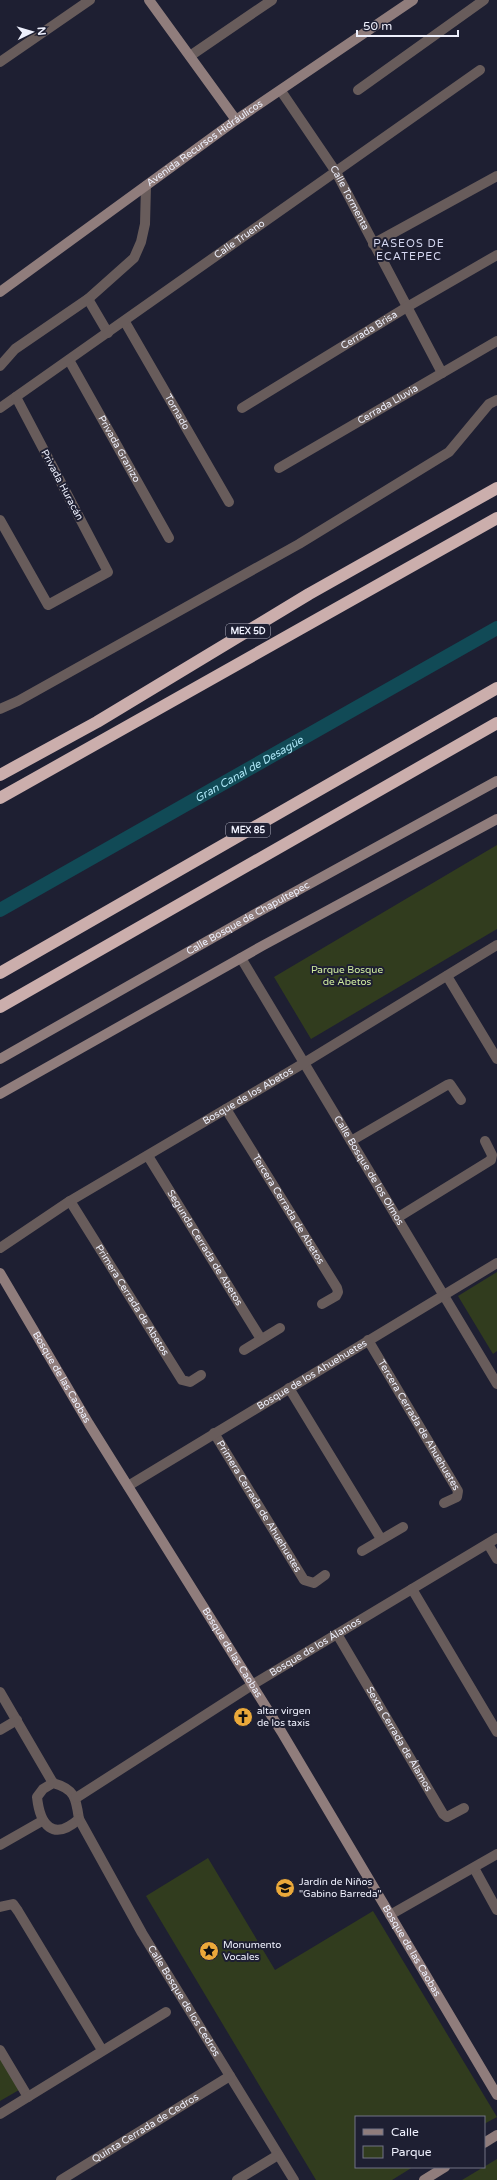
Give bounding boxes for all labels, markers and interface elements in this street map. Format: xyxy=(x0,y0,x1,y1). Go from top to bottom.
north arrow xyxy=(12,12,52,52)
scale bar xyxy=(357,12,458,38)
text: 50 m xyxy=(363,19,392,33)
text: N xyxy=(35,26,48,36)
street label: Avenida Recursos Hidráulicos xyxy=(144,97,265,189)
street label: Calle Tormenta xyxy=(327,163,372,232)
street label: Calle Trueno xyxy=(212,217,267,261)
district label: PASEOS DE ECATEPEC xyxy=(373,237,445,263)
street label: Cerrada Brisa xyxy=(339,308,400,352)
street label: Cerrada Lluvia xyxy=(355,382,420,427)
street label: Tornado xyxy=(162,392,192,432)
street label: Privada Granizo xyxy=(95,413,143,485)
street label: Privada Huracán xyxy=(38,448,86,522)
road number: MEX 5D xyxy=(226,624,270,638)
water label: Gran Canal de Desagüe xyxy=(192,733,306,805)
road number: MEX 85 xyxy=(226,823,270,837)
street label: Calle Bosque de Chapultepec xyxy=(184,879,312,958)
park label: Parque Bosque de Abetos xyxy=(311,964,383,988)
street label: Bosque de los Abetos xyxy=(201,1065,296,1127)
street label: Calle Bosque de los Olmos xyxy=(331,1114,406,1228)
street label: Tercera Cerrada de Abetos xyxy=(250,1152,327,1266)
street label: Segunda Cerrada de Abetos xyxy=(164,1188,245,1308)
street label: Primera Cerrada de Abetos xyxy=(93,1242,171,1358)
street label: Bosque de las Caobas xyxy=(30,1329,93,1425)
street label: Bosque de los Ahuehuetes xyxy=(255,1337,369,1413)
street label: Tercera Cerrada de Ahuehuetes xyxy=(375,1358,462,1493)
street label: Primera Cerrada de Ahuehuetes xyxy=(214,1438,304,1575)
street label: Bosque de las Caobas xyxy=(199,1605,265,1700)
street label: Bosque de los Álamos xyxy=(267,1615,363,1679)
street label: Sexta Cerrada de Álamos xyxy=(363,1684,435,1794)
place label: altar virgen de los taxis xyxy=(257,1705,311,1729)
church icon: altar virgen de los taxis xyxy=(232,1706,254,1728)
place label: Jardín de Niños "Gabino Barreda" xyxy=(299,1876,382,1900)
school or university icon: Jardín de Niños "Gabino Barreda" xyxy=(274,1877,296,1899)
street label: Bosque de las Caobas xyxy=(380,1903,443,1999)
place label: Monumento Vocales xyxy=(223,1939,281,1963)
place icon: Monumento Vocales xyxy=(198,1940,220,1962)
street label: Calle Bosque de los Cedros xyxy=(145,1943,223,2059)
street label: Quinta Cerrada de Cedros xyxy=(90,2091,201,2165)
legend xyxy=(355,2116,485,2168)
text: Calle xyxy=(391,2125,419,2139)
text: Parque xyxy=(391,2145,432,2159)

